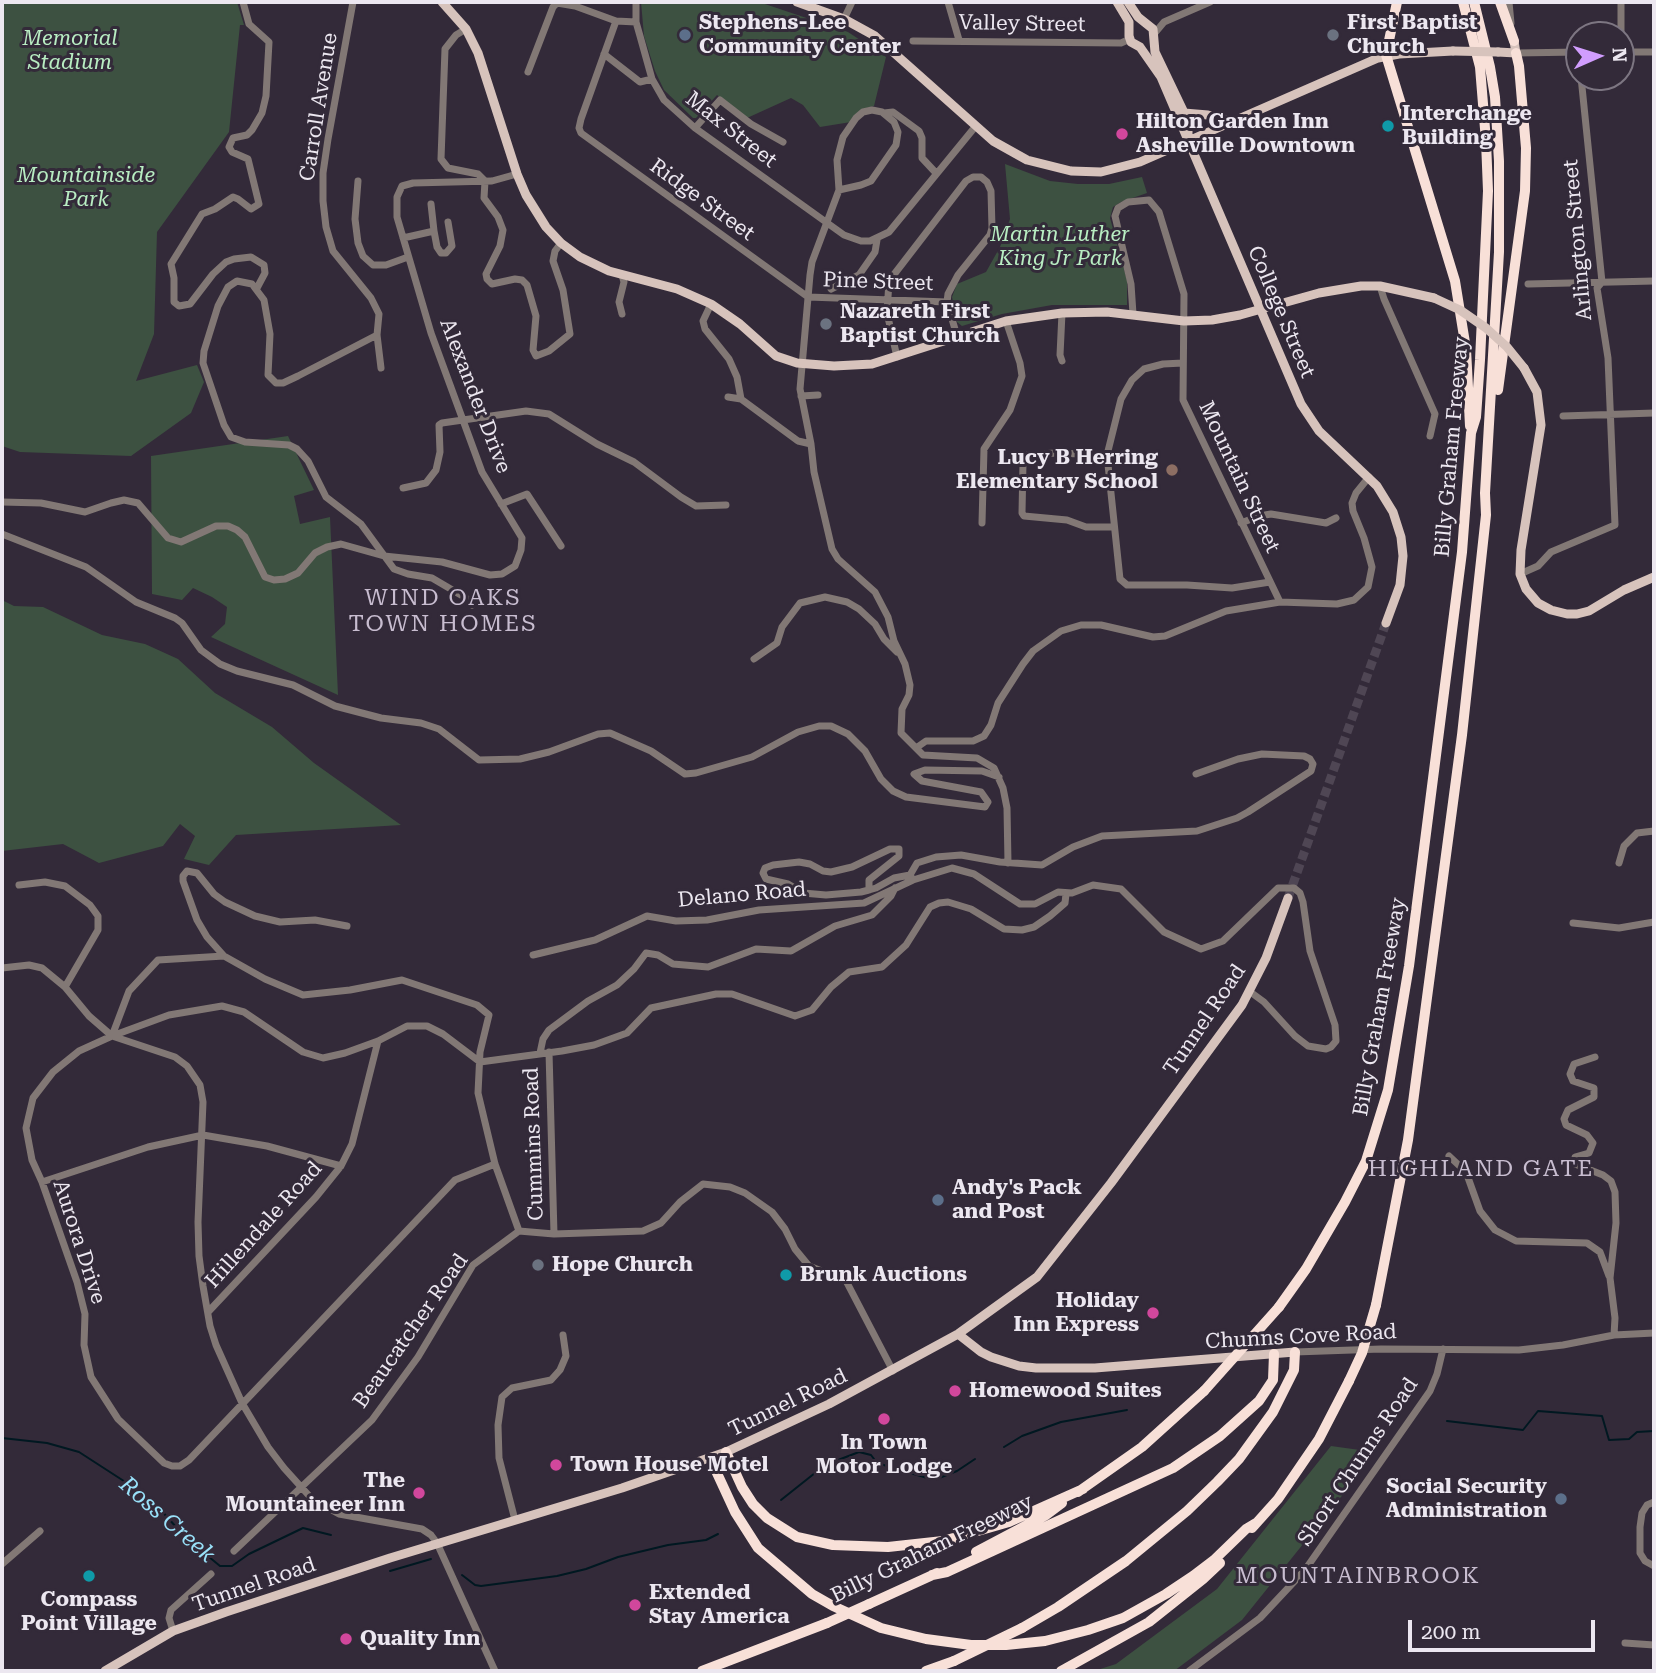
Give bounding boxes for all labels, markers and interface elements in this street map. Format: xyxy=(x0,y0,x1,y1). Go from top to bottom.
place label: Stephens-Lee Community Center xyxy=(699,10,901,60)
street label: Valley Street xyxy=(958,10,1086,38)
place label: First Baptist Church xyxy=(1347,10,1478,60)
north arrow xyxy=(1565,21,1635,91)
park label: Memorial Stadium xyxy=(22,26,118,76)
marker: Stephens-Lee Community Center xyxy=(677,27,693,43)
marker: First Baptist Church xyxy=(1325,27,1341,43)
street label: Carroll Avenue xyxy=(295,31,343,183)
text: N xyxy=(1608,47,1631,63)
street label: Max Street xyxy=(680,86,782,174)
place label: Interchange Building xyxy=(1402,101,1532,151)
place label: Hilton Garden Inn Asheville Downtown xyxy=(1136,109,1355,159)
marker: Interchange Building xyxy=(1380,118,1396,134)
marker: Hilton Garden Inn Asheville Downtown xyxy=(1114,126,1130,142)
street label: Ridge Street xyxy=(645,154,759,246)
street label: Arlington Street xyxy=(1558,158,1598,322)
park label: Mountainside Park xyxy=(17,163,155,213)
park label: Martin Luther King Jr Park xyxy=(990,222,1130,272)
street label: College Street xyxy=(1242,242,1320,382)
street label: Pine Street xyxy=(822,267,934,297)
place label: Nazareth First Baptist Church xyxy=(840,299,1000,349)
street label: Alexander Drive xyxy=(434,315,516,477)
marker: Nazareth First Baptist Church xyxy=(818,316,834,332)
street label: Billy Graham Freeway xyxy=(1430,336,1474,558)
street label: Mountain Street xyxy=(1193,397,1285,557)
place label: Lucy B Herring Elementary School xyxy=(956,445,1158,495)
marker: Lucy B Herring Elementary School xyxy=(1164,462,1180,478)
district label: WIND OAKS TOWN HOMES xyxy=(350,584,536,638)
street label: Delano Road xyxy=(677,877,807,913)
street label: Billy Graham Freeway xyxy=(1348,896,1412,1118)
street label: Tunnel Road xyxy=(1159,960,1251,1080)
street label: Cummins Road xyxy=(519,1067,549,1221)
district label: HIGHLAND GATE xyxy=(1369,1155,1593,1183)
street label: Hillendale Road xyxy=(200,1156,328,1294)
place label: Andy's Pack and Post xyxy=(952,1175,1082,1225)
street label: Aurora Drive xyxy=(47,1177,111,1307)
marker: Andy's Pack and Post xyxy=(930,1192,946,1208)
street label: Beaucatcher Road xyxy=(348,1249,474,1413)
place label: Hope Church xyxy=(552,1252,693,1278)
marker: Hope Church xyxy=(530,1257,546,1273)
place label: Brunk Auctions xyxy=(800,1262,967,1288)
marker: Brunk Auctions xyxy=(778,1267,794,1283)
place label: Holiday Inn Express xyxy=(1014,1288,1139,1338)
marker: Holiday Inn Express xyxy=(1145,1305,1161,1321)
street label: Chunns Cove Road xyxy=(1205,1319,1397,1355)
street label: Tunnel Road xyxy=(725,1363,851,1443)
street label: Short Chunns Road xyxy=(1292,1373,1424,1551)
place label: Homewood Suites xyxy=(969,1378,1162,1404)
marker: Homewood Suites xyxy=(947,1383,963,1399)
marker: In Town Motor Lodge xyxy=(876,1411,892,1427)
place label: In Town Motor Lodge xyxy=(816,1430,952,1480)
place label: Town House Motel xyxy=(570,1452,768,1478)
marker: Town House Motel xyxy=(548,1457,564,1473)
place label: The Mountaineer Inn xyxy=(225,1468,405,1518)
water label: Ross Creek xyxy=(114,1471,220,1569)
place label: Social Security Administration xyxy=(1386,1474,1547,1524)
marker: The Mountaineer Inn xyxy=(411,1485,427,1501)
street label: Billy Graham Freeway xyxy=(827,1489,1037,1609)
marker: Social Security Administration xyxy=(1553,1491,1569,1507)
street label: Tunnel Road xyxy=(189,1552,319,1618)
district label: MOUNTAINBROOK xyxy=(1237,1562,1479,1590)
marker: Compass Point Village xyxy=(81,1568,97,1584)
place label: Extended Stay America xyxy=(649,1580,789,1630)
place label: Compass Point Village xyxy=(21,1587,157,1637)
marker: Extended Stay America xyxy=(627,1597,643,1613)
scale bar xyxy=(1411,1606,1598,1650)
text: 200 m xyxy=(1421,1620,1481,1644)
place label: Quality Inn xyxy=(360,1626,480,1652)
marker: Quality Inn xyxy=(338,1631,354,1647)

